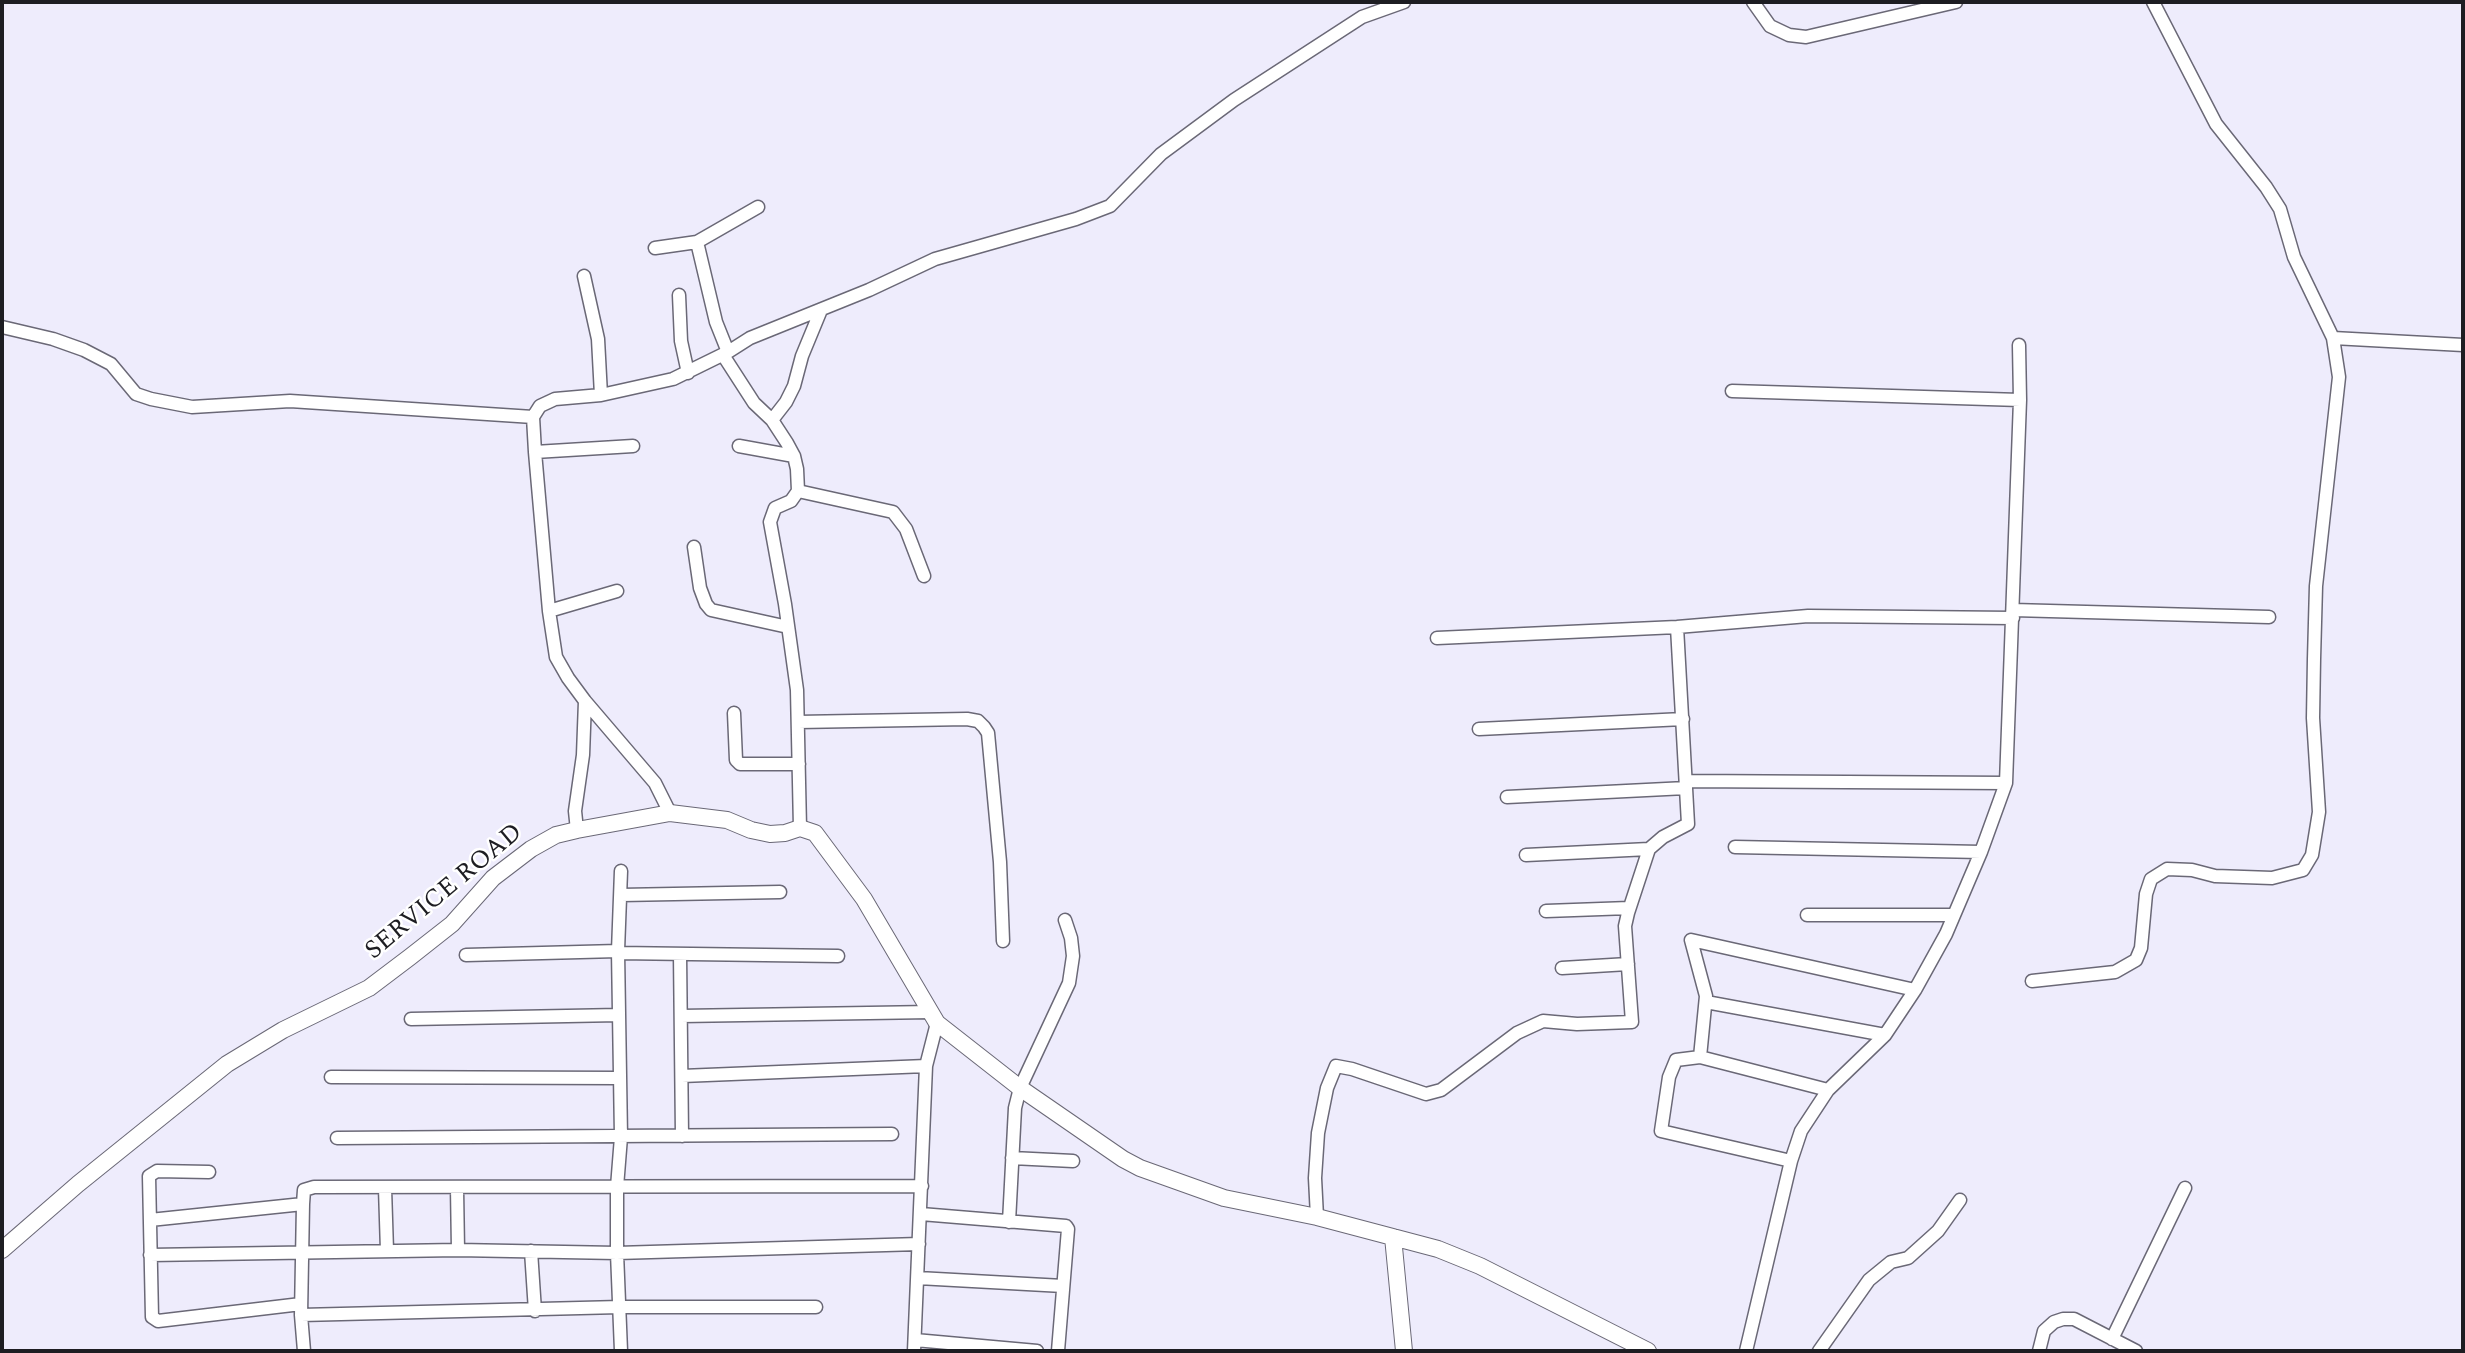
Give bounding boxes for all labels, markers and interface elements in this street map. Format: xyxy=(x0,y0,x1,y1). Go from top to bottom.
street label: SERVICE ROAD xyxy=(360,818,530,968)

